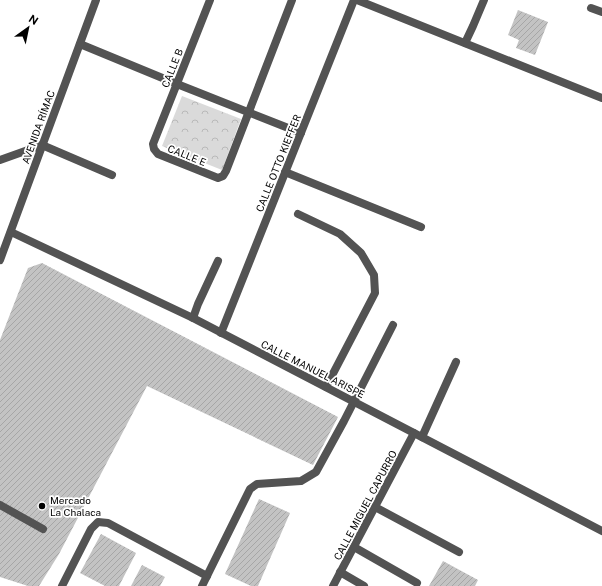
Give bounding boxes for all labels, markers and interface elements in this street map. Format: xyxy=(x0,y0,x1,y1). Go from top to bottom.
north arrow xyxy=(8,8,48,48)
text: N xyxy=(27,12,40,27)
street label: CALLE B xyxy=(159,47,185,89)
street label: AVENIDA RÍMAC xyxy=(19,88,57,166)
street label: CALLE OTTO KIEFFER xyxy=(253,112,303,214)
street label: CALLE E xyxy=(166,142,208,168)
street label: CALLE MANUEL ARISPE xyxy=(259,338,367,400)
street label: CALLE MIGUEL CAPURRO xyxy=(331,448,399,562)
place label: Mercado La Chalaca xyxy=(50,494,101,518)
marker: Mercado La Chalaca xyxy=(37,501,47,511)

